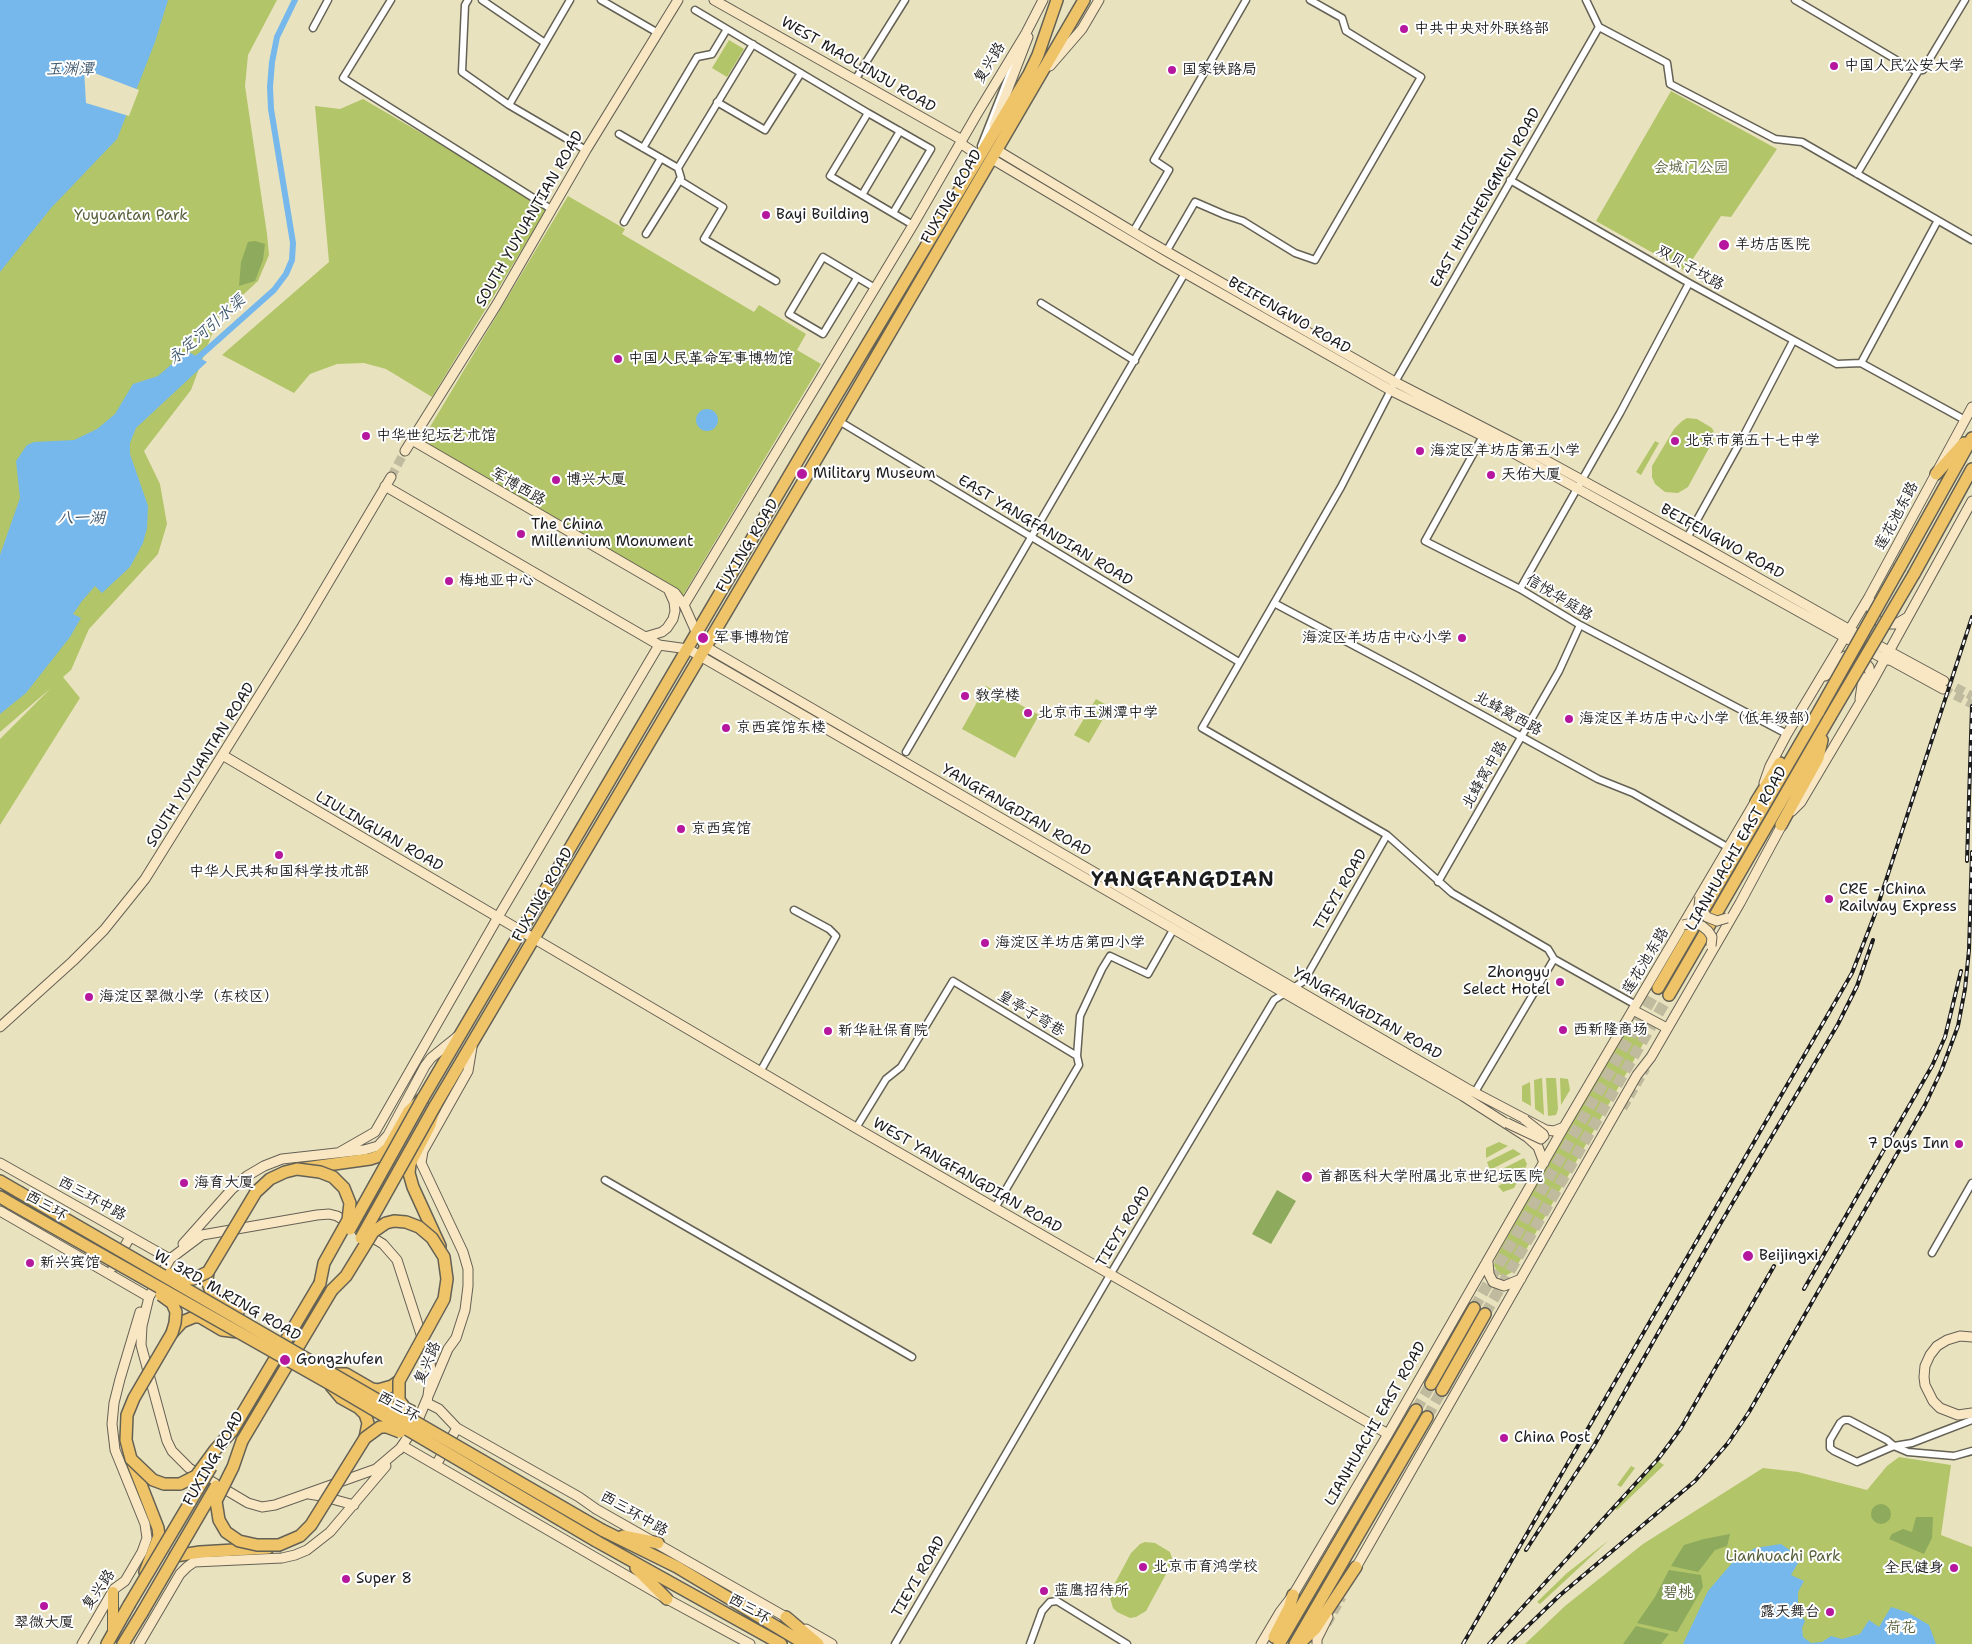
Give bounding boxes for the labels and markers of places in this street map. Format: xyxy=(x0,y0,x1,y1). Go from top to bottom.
place label: 中共中央对外联络部 xyxy=(1414,20,1549,38)
marker: 中共中央对外联络部 xyxy=(1398,23,1410,35)
place label: 中国人民公安大学 xyxy=(1844,57,1964,75)
marker: 中国人民公安大学 xyxy=(1828,60,1840,72)
place label: 国家铁路局 xyxy=(1182,61,1257,79)
marker: 国家铁路局 xyxy=(1166,64,1178,76)
place label: Bayi Building xyxy=(776,206,869,224)
marker: Bayi Building xyxy=(760,209,772,221)
place label: 羊坊店医院 xyxy=(1735,236,1810,254)
marker: 羊坊店医院 xyxy=(1717,238,1731,252)
place label: 中国人民革命军事博物馆 xyxy=(628,350,793,368)
marker: 中国人民革命军事博物馆 xyxy=(612,353,624,365)
place label: 中华世纪坛艺术馆 xyxy=(376,427,496,445)
marker: 中华世纪坛艺术馆 xyxy=(360,430,372,442)
place label: 北京市第五十七中学 xyxy=(1685,432,1820,450)
marker: 北京市第五十七中学 xyxy=(1669,435,1681,447)
place label: 海淀区羊坊店第五小学 xyxy=(1430,442,1580,460)
marker: 海淀区羊坊店第五小学 xyxy=(1414,445,1426,457)
place label: Military Museum xyxy=(813,465,936,483)
place label: 天佑大厦 xyxy=(1501,466,1561,484)
marker: Military Museum xyxy=(795,467,809,481)
marker: 天佑大厦 xyxy=(1485,469,1497,481)
place label: 博兴大厦 xyxy=(566,471,626,489)
marker: 博兴大厦 xyxy=(550,474,562,486)
place label: The China Millennium Monument xyxy=(531,516,694,551)
marker: The China Millennium Monument xyxy=(515,528,527,540)
place label: 梅地亚中心 xyxy=(459,572,534,590)
marker: 梅地亚中心 xyxy=(443,575,455,587)
place label: 军事博物馆 xyxy=(714,629,789,647)
place label: 海淀区羊坊店中心小学 xyxy=(1302,629,1452,647)
marker: 军事博物馆 xyxy=(696,631,710,645)
marker: 海淀区羊坊店中心小学 xyxy=(1456,632,1468,644)
place label: 教学楼 xyxy=(975,687,1020,705)
marker: 教学楼 xyxy=(959,690,971,702)
place label: 北京市玉渊潭中学 xyxy=(1038,704,1158,722)
marker: 北京市玉渊潭中学 xyxy=(1022,707,1034,719)
place label: 海淀区羊坊店中心小学（低年级部） xyxy=(1579,710,1819,728)
marker: 海淀区羊坊店中心小学（低年级部） xyxy=(1563,713,1575,725)
place label: 京西宾馆东楼 xyxy=(736,719,826,737)
marker: 京西宾馆东楼 xyxy=(720,722,732,734)
place label: 京西宾馆 xyxy=(691,820,751,838)
marker: 京西宾馆 xyxy=(675,823,687,835)
marker: 中华人民共和国科学技术部 xyxy=(273,849,285,861)
place label: 中华人民共和国科学技术部 xyxy=(189,863,369,881)
place label: CRE - China Railway Express xyxy=(1839,881,1957,916)
marker: CRE - China Railway Express xyxy=(1823,893,1835,905)
place label: 海淀区羊坊店第四小学 xyxy=(995,934,1145,952)
marker: 海淀区羊坊店第四小学 xyxy=(979,937,991,949)
place label: Zhongyu Select Hotel xyxy=(1463,964,1550,999)
marker: Zhongyu Select Hotel xyxy=(1554,976,1566,988)
place label: 海淀区翠微小学（东校区） xyxy=(99,988,279,1006)
marker: 海淀区翠微小学（东校区） xyxy=(83,991,95,1003)
place label: 西新隆商场 xyxy=(1573,1021,1648,1039)
place label: 新华社保育院 xyxy=(838,1022,928,1040)
marker: 西新隆商场 xyxy=(1557,1024,1569,1036)
marker: 新华社保育院 xyxy=(822,1025,834,1037)
place label: 7 Days Inn xyxy=(1867,1135,1949,1153)
marker: 7 Days Inn xyxy=(1953,1138,1965,1150)
place label: 首都医科大学附属北京世纪坛医院 xyxy=(1318,1168,1543,1186)
marker: 首都医科大学附属北京世纪坛医院 xyxy=(1300,1170,1314,1184)
place label: 海育大厦 xyxy=(194,1174,254,1192)
marker: 海育大厦 xyxy=(178,1177,190,1189)
place label: Beijingxi xyxy=(1759,1247,1819,1265)
marker: Beijingxi xyxy=(1741,1249,1755,1263)
place label: 新兴宾馆 xyxy=(40,1254,100,1272)
marker: 新兴宾馆 xyxy=(24,1257,36,1269)
place label: Gongzhufen xyxy=(296,1351,383,1369)
marker: Gongzhufen xyxy=(278,1353,292,1367)
place label: China Post xyxy=(1514,1429,1591,1447)
marker: China Post xyxy=(1498,1432,1510,1444)
place label: 北京市育鸿学校 xyxy=(1153,1558,1258,1576)
place label: 全民健身 xyxy=(1884,1559,1944,1577)
marker: 北京市育鸿学校 xyxy=(1137,1561,1149,1573)
marker: 全民健身 xyxy=(1948,1562,1960,1574)
place label: Super 8 xyxy=(356,1570,412,1588)
marker: Super 8 xyxy=(340,1573,352,1585)
place label: 蓝鹰招待所 xyxy=(1054,1582,1129,1600)
marker: 蓝鹰招待所 xyxy=(1038,1585,1050,1597)
marker: 翠微大厦 xyxy=(38,1600,50,1612)
place label: 露天舞台 xyxy=(1760,1603,1820,1621)
marker: 露天舞台 xyxy=(1824,1606,1836,1618)
place label: 翠微大厦 xyxy=(14,1614,74,1632)

